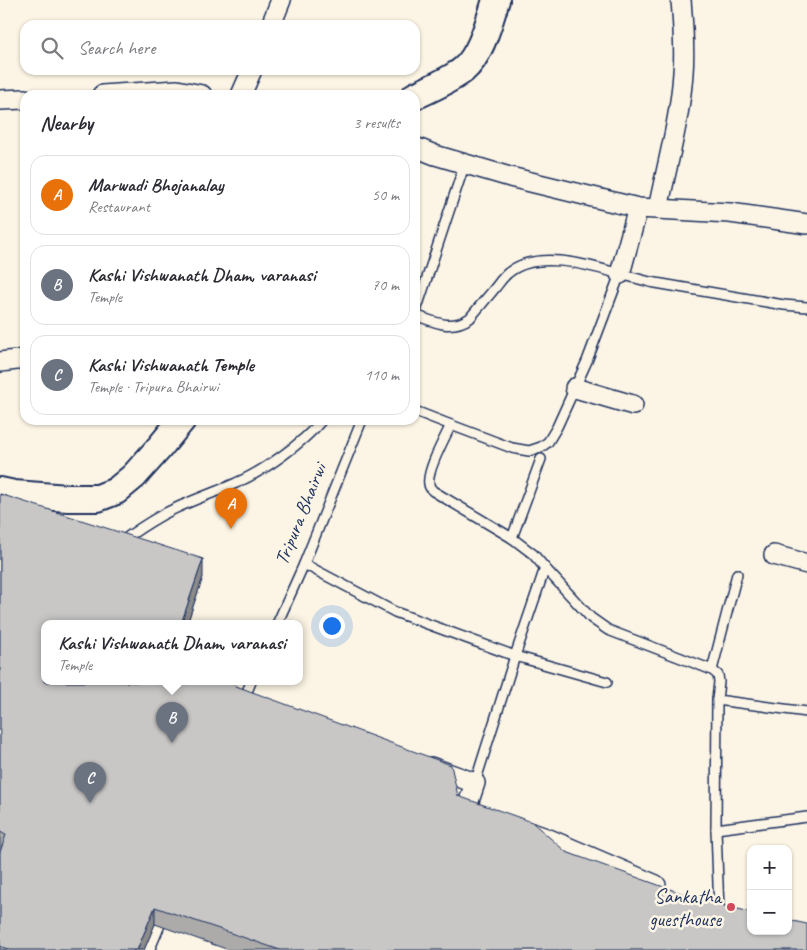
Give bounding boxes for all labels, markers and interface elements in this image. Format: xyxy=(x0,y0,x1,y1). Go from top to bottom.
search box xyxy=(20,20,420,75)
icon: search xyxy=(38,34,66,62)
text: Search here xyxy=(78,36,155,60)
text: Nearby xyxy=(40,110,93,136)
text: 3 results xyxy=(353,113,400,133)
text: Marwadi Bhojanalay xyxy=(88,173,223,197)
text: A xyxy=(53,185,61,205)
text: 50 m xyxy=(372,185,399,205)
text: Restaurant xyxy=(88,197,150,217)
text: Kashi Vishwanath Dham, varanasi xyxy=(88,263,316,287)
text: B xyxy=(53,275,61,295)
text: 70 m xyxy=(372,275,399,295)
text: Temple xyxy=(88,287,122,307)
text: Kashi Vishwanath Temple xyxy=(88,353,254,377)
text: C xyxy=(53,365,61,385)
text: 110 m xyxy=(365,365,399,385)
text: Temple · Tripura Bhairwi xyxy=(88,377,219,397)
street label: Tripura Bhairwi xyxy=(269,458,333,569)
pin: A xyxy=(215,488,247,529)
your location xyxy=(319,613,345,639)
popup xyxy=(41,620,303,685)
text: Kashi Vishwanath Dham, varanasi xyxy=(58,631,286,655)
text: Temple xyxy=(58,655,92,675)
pin: B xyxy=(156,702,188,743)
pin: C xyxy=(74,762,106,803)
map controls xyxy=(747,845,792,935)
button: + xyxy=(747,845,792,890)
place label: Sankatha guesthouse xyxy=(650,884,723,932)
button: − xyxy=(747,890,792,935)
marker: Sankatha guesthouse xyxy=(725,901,737,913)

